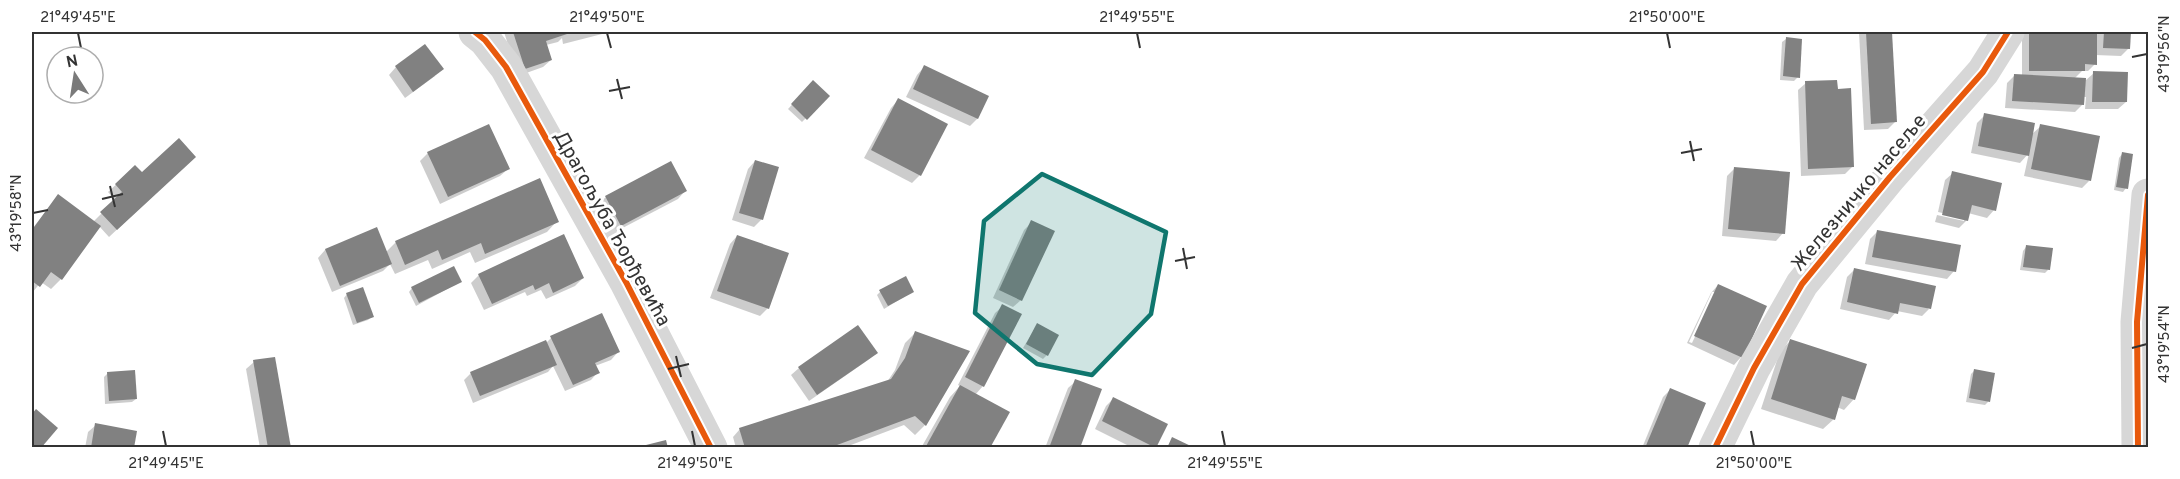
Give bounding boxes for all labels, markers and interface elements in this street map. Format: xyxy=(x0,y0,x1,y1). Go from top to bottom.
text: 21°49'45"E xyxy=(40,9,116,28)
text: 21°49'50"E xyxy=(569,9,645,28)
text: 21°49'55"E xyxy=(1099,9,1175,28)
text: 21°50'00"E xyxy=(1628,9,1706,28)
text: 43°19'56"N xyxy=(2156,15,2175,93)
north arrow xyxy=(45,45,105,105)
text: N xyxy=(65,51,80,73)
street label: Железничко насеље xyxy=(1786,109,1933,277)
street label: Драгољуба Ђорђевића xyxy=(547,127,676,331)
text: 43°19'58"N xyxy=(8,174,27,252)
text: 43°19'54"N xyxy=(2156,305,2175,383)
text: 21°49'45"E xyxy=(128,455,204,474)
text: 21°49'50"E xyxy=(657,455,733,474)
text: 21°49'55"E xyxy=(1187,455,1263,474)
text: 21°50'00"E xyxy=(1715,455,1793,474)

